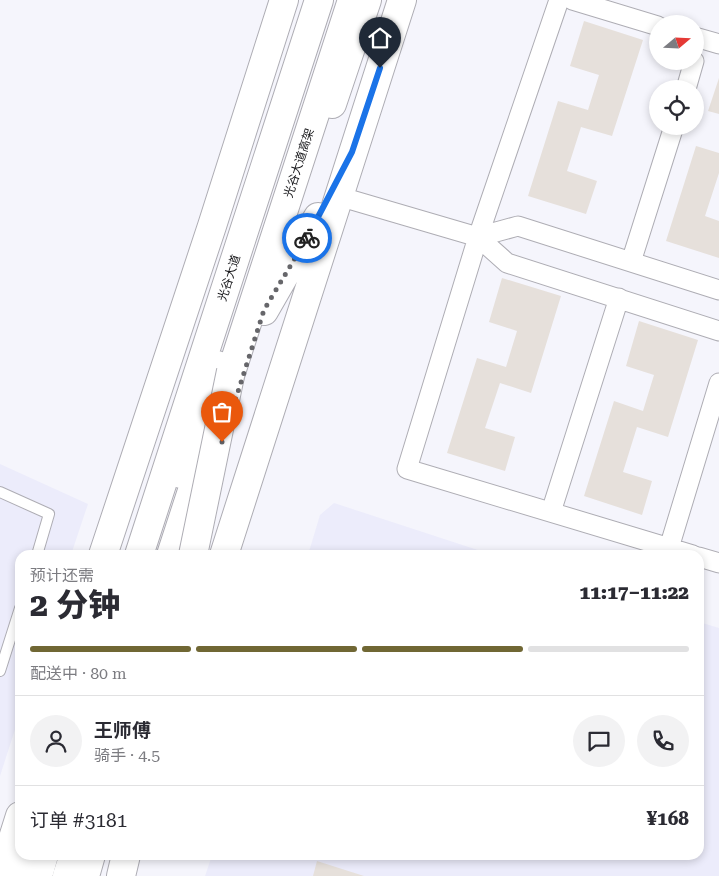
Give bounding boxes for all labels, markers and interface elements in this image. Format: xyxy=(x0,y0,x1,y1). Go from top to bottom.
north arrow xyxy=(649,15,704,70)
map controls xyxy=(649,15,704,135)
pin xyxy=(359,17,401,68)
icon: home xyxy=(366,24,394,52)
button: locate xyxy=(649,80,704,135)
street label: 光谷大道高架 xyxy=(281,127,317,199)
courier xyxy=(282,213,332,263)
icon: bike xyxy=(293,224,321,252)
street label: 光谷大道 xyxy=(215,253,243,303)
pin xyxy=(201,391,243,442)
icon: bag xyxy=(208,398,236,426)
text: 预计还需 xyxy=(30,566,94,585)
text: 11:17–11:22 xyxy=(580,581,689,604)
text: 2 分钟 xyxy=(30,586,120,624)
text: 配送中 · 80 m xyxy=(30,664,127,683)
button: person xyxy=(30,715,82,767)
button: chat xyxy=(573,715,625,767)
button: phone xyxy=(637,715,689,767)
text: 王师傅 xyxy=(94,719,151,742)
text: 骑手 · 4.5 xyxy=(94,746,160,765)
text: ¥168 xyxy=(646,807,689,830)
text: 订单 #3181 xyxy=(30,809,127,832)

